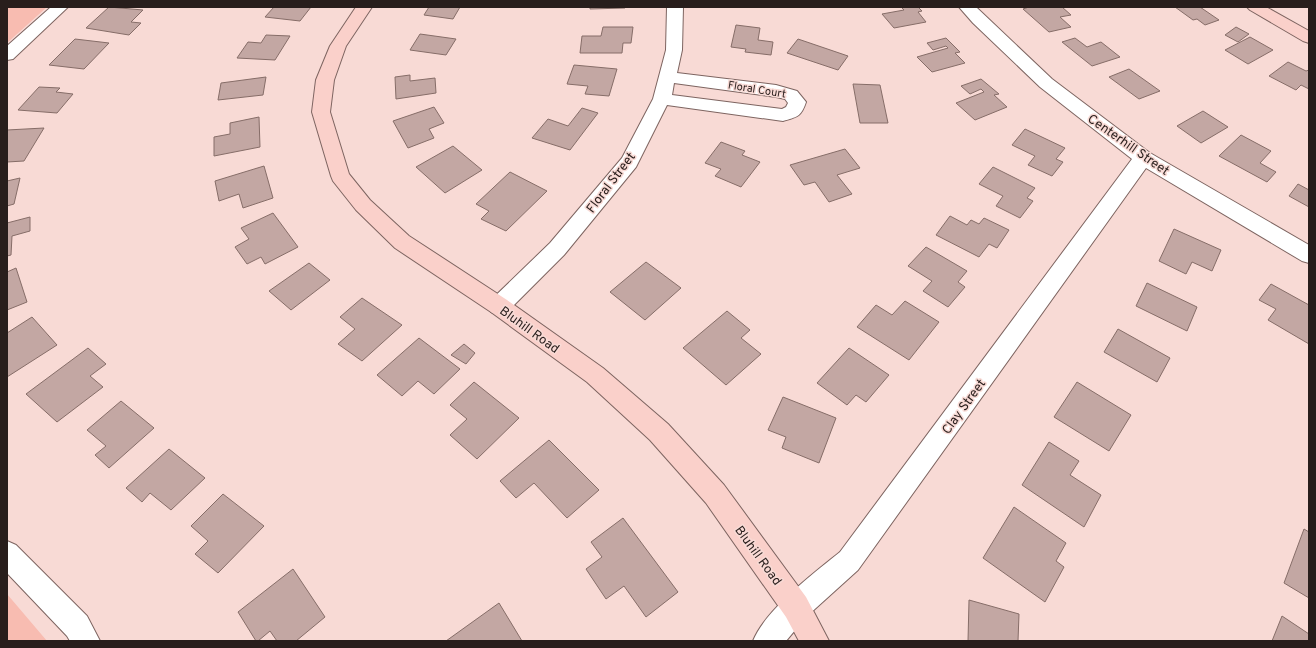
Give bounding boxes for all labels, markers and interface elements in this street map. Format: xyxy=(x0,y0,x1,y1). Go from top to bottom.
street label: Floral Court xyxy=(727,78,787,101)
street label: Centerhill Street xyxy=(1084,112,1172,180)
street label: Floral Street xyxy=(584,150,640,217)
street label: Bluhill Road xyxy=(496,304,562,358)
street label: Clay Street xyxy=(939,376,990,438)
street label: Bluhill Road xyxy=(730,523,784,589)

